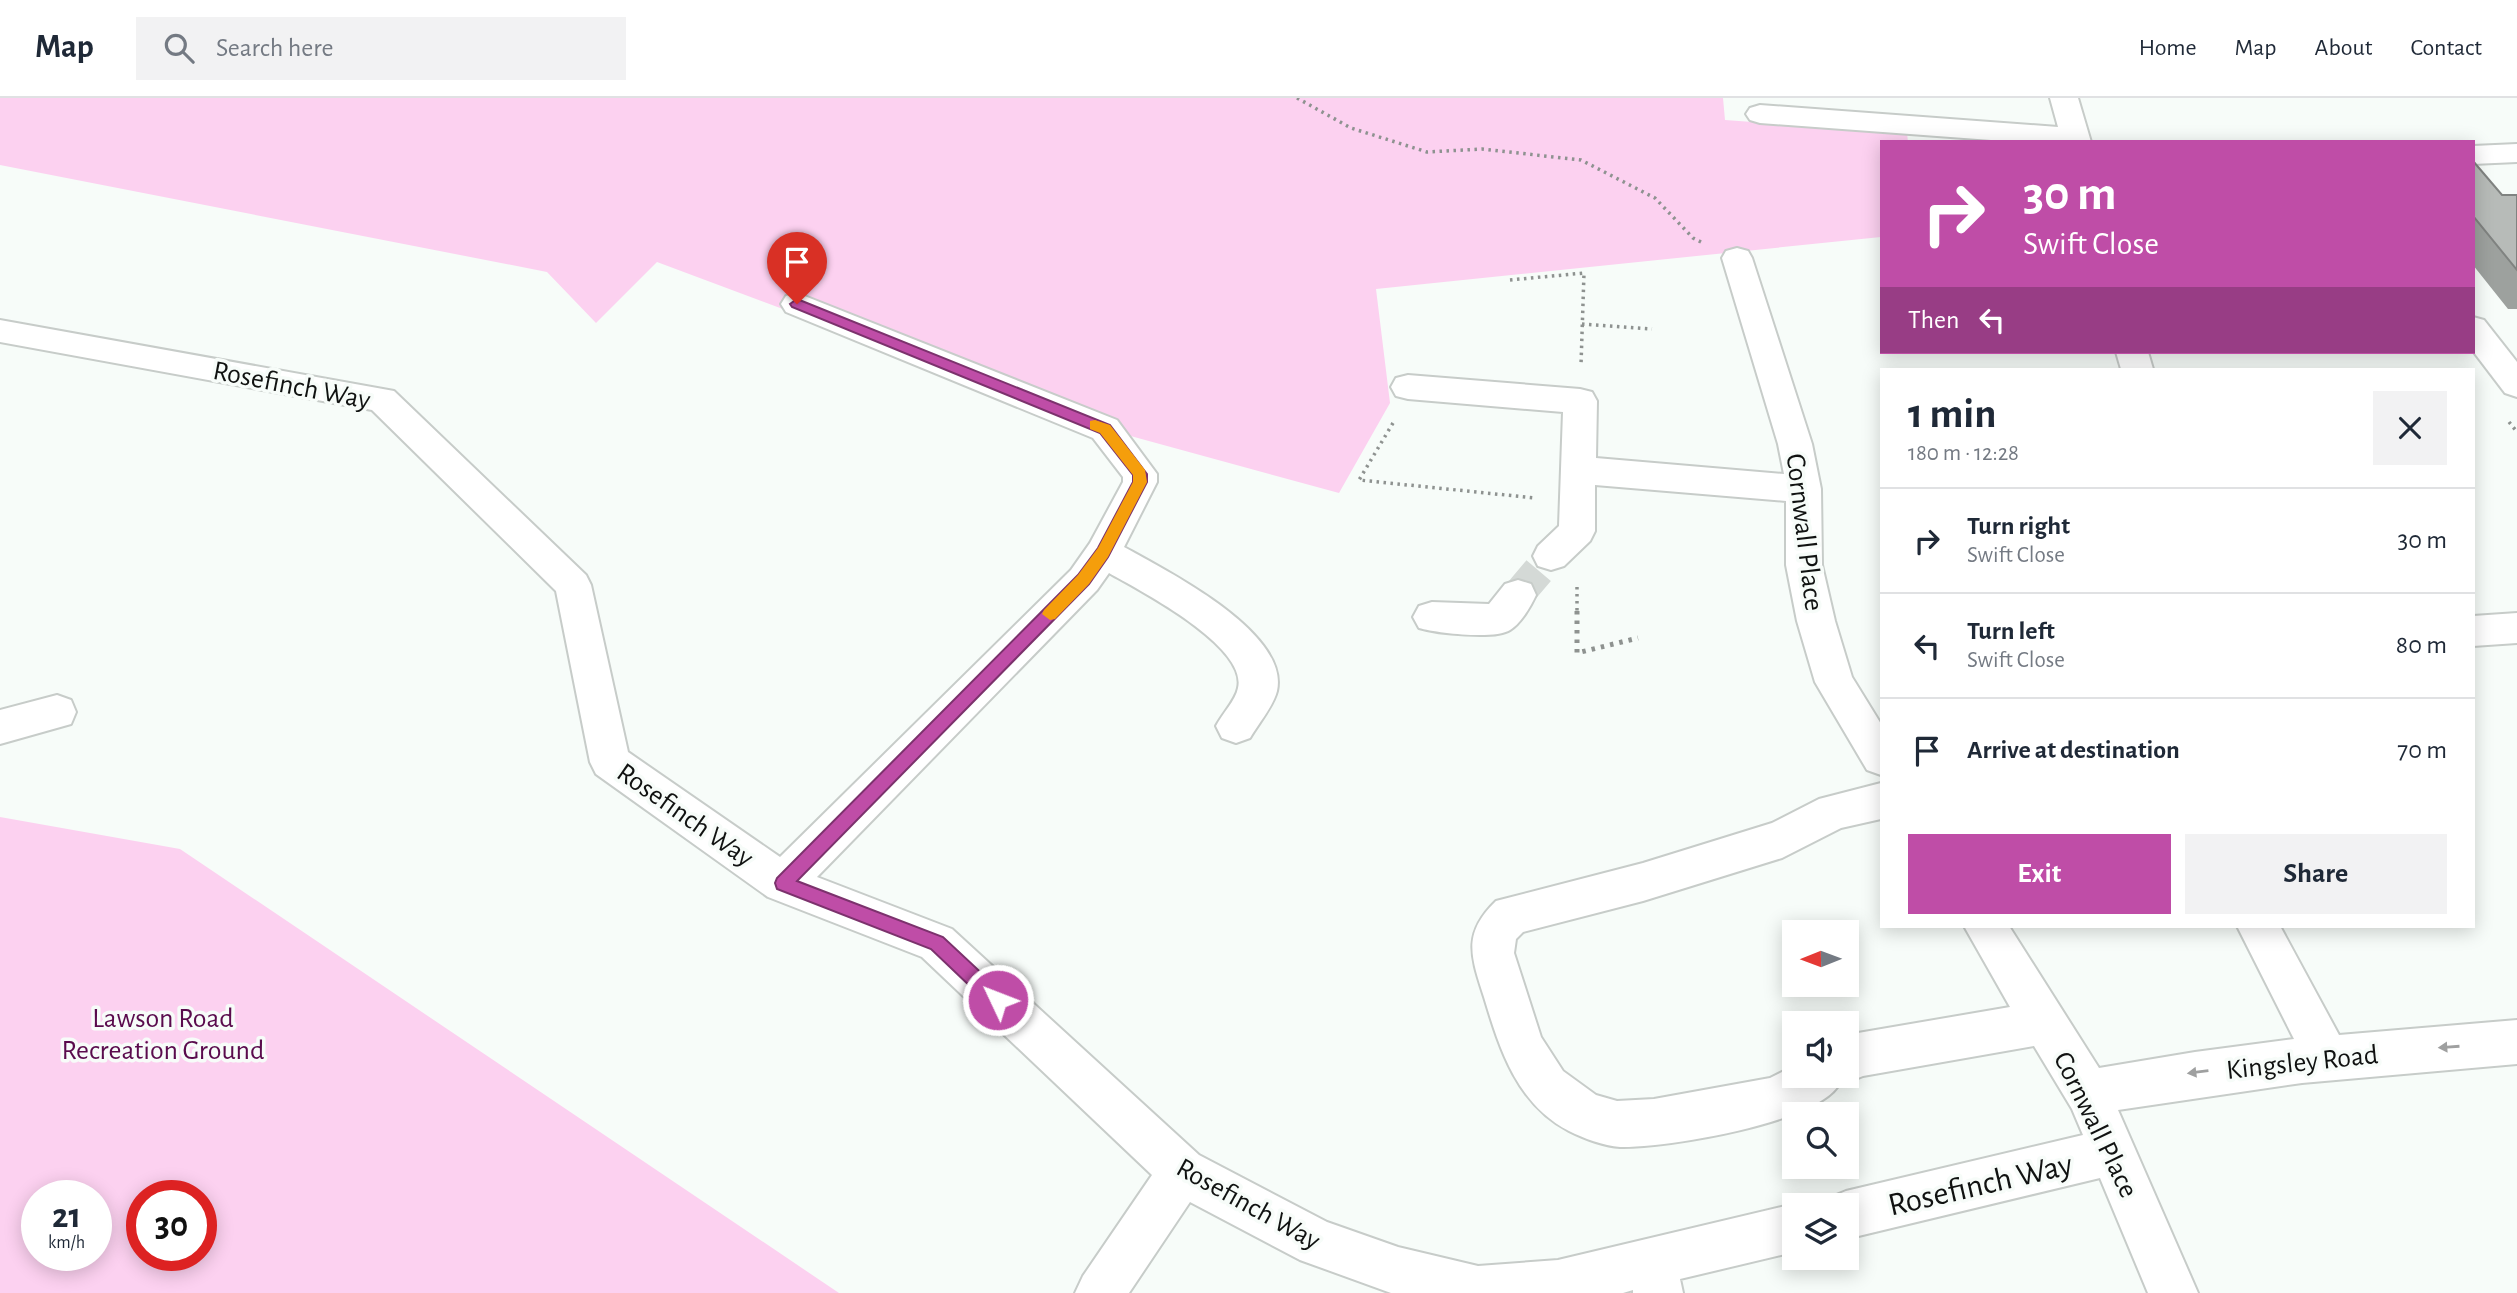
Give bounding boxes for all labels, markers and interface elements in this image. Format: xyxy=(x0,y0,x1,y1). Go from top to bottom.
search box xyxy=(136,17,626,80)
icon: search xyxy=(160,29,198,67)
text: Map xyxy=(35,31,94,64)
text: Search here xyxy=(216,35,334,61)
text: Home xyxy=(2139,36,2197,60)
text: Map xyxy=(2235,36,2277,60)
text: About xyxy=(2315,36,2372,60)
text: Contact xyxy=(2410,36,2482,60)
icon: right xyxy=(1908,168,1999,259)
text: 30 m xyxy=(2023,170,2117,219)
text: Swift Close xyxy=(2023,228,2159,260)
pin xyxy=(767,232,827,304)
icon: arrive xyxy=(778,243,816,281)
icon: left xyxy=(1973,301,2011,339)
text: Then xyxy=(1908,307,1959,333)
street label: Rosefinch Way xyxy=(211,357,373,415)
button: close xyxy=(2373,391,2447,465)
text: 1 min xyxy=(1908,393,1997,435)
text: 180 m · 12:28 xyxy=(1908,442,2019,465)
street label: Cornwall Place xyxy=(1780,452,1828,613)
text: Turn right xyxy=(1967,513,2070,539)
icon: right xyxy=(1908,522,1946,560)
text: 30 m xyxy=(2397,527,2447,553)
text: Swift Close xyxy=(1967,544,2065,567)
text: Turn left xyxy=(1967,618,2055,644)
icon: left xyxy=(1908,627,1946,665)
text: 80 m xyxy=(2396,632,2447,658)
text: Swift Close xyxy=(1967,649,2065,672)
icon: arrive xyxy=(1908,732,1946,770)
text: Arrive at destination xyxy=(1967,737,2180,763)
text: 70 m xyxy=(2397,737,2447,763)
street label: Rosefinch Way xyxy=(611,758,758,873)
button: Exit xyxy=(1908,834,2171,914)
button: Share xyxy=(2185,834,2447,914)
north arrow xyxy=(1782,920,1858,998)
map controls xyxy=(1782,920,1859,1270)
position arrow xyxy=(961,963,1035,1037)
park label: Lawson Road Recreation Ground xyxy=(61,1005,265,1065)
button: sound xyxy=(1782,1011,1859,1088)
street label: Kingsley Road xyxy=(2225,1041,2380,1085)
one-way arrow xyxy=(2438,1042,2460,1053)
street label: Cornwall Place xyxy=(2048,1048,2142,1202)
one-way arrow xyxy=(2187,1067,2209,1078)
button: search xyxy=(1782,1102,1859,1179)
street label: Rosefinch Way xyxy=(1885,1148,2076,1223)
street label: Rosefinch Way xyxy=(1171,1154,1325,1256)
speed limit sign: 30 xyxy=(126,1180,217,1271)
button: layers xyxy=(1782,1193,1859,1270)
text: 21 xyxy=(52,1199,81,1234)
text: km/h xyxy=(48,1234,85,1252)

